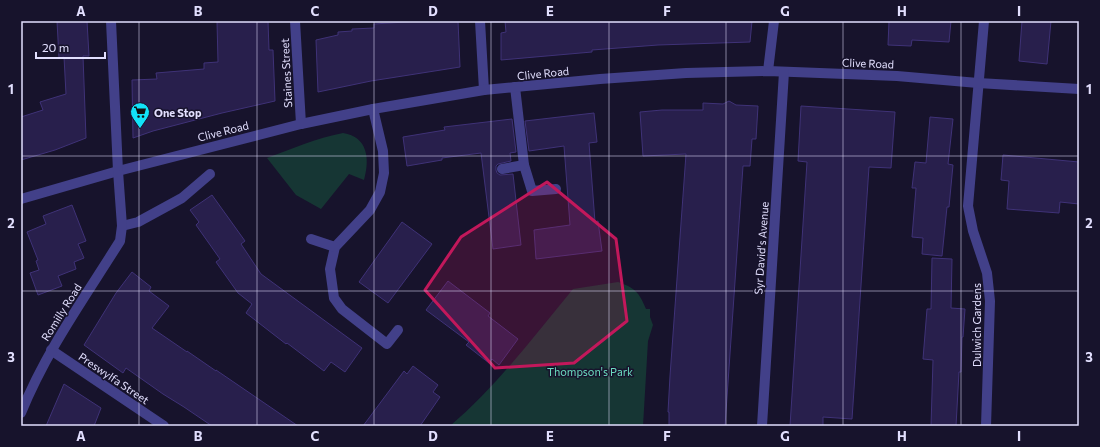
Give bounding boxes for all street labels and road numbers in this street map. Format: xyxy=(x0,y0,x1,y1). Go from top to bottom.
street label: Staines Street xyxy=(278,37,294,108)
street label: Clive Road xyxy=(842,56,894,70)
street label: Clive Road xyxy=(516,64,570,82)
street label: Clive Road xyxy=(196,118,250,144)
street label: Syr David's Avenue xyxy=(751,201,771,295)
street label: Romilly Road xyxy=(38,281,84,343)
street label: Dulwich Gardens xyxy=(970,283,983,367)
street label: Preswylfa Street xyxy=(76,350,152,407)

